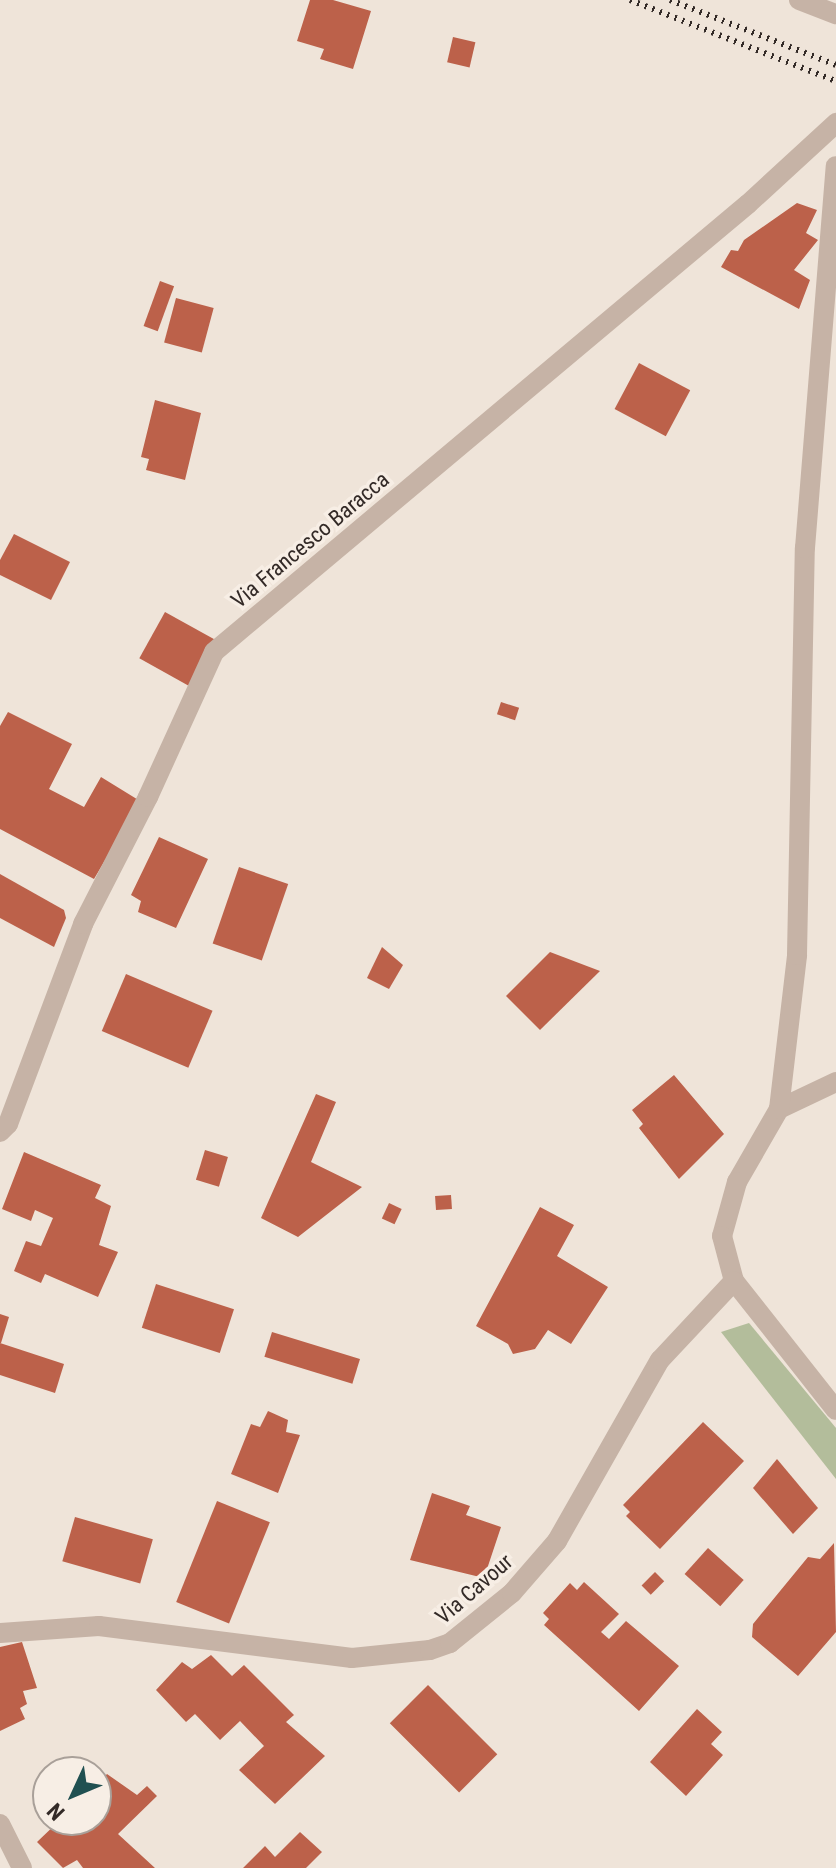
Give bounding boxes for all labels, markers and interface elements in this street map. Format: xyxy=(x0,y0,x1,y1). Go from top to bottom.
street label: Via Francesco Baracca xyxy=(226,466,394,614)
street label: Via Cavour xyxy=(430,1548,518,1630)
north arrow xyxy=(32,1756,112,1836)
text: N xyxy=(42,1798,69,1825)

